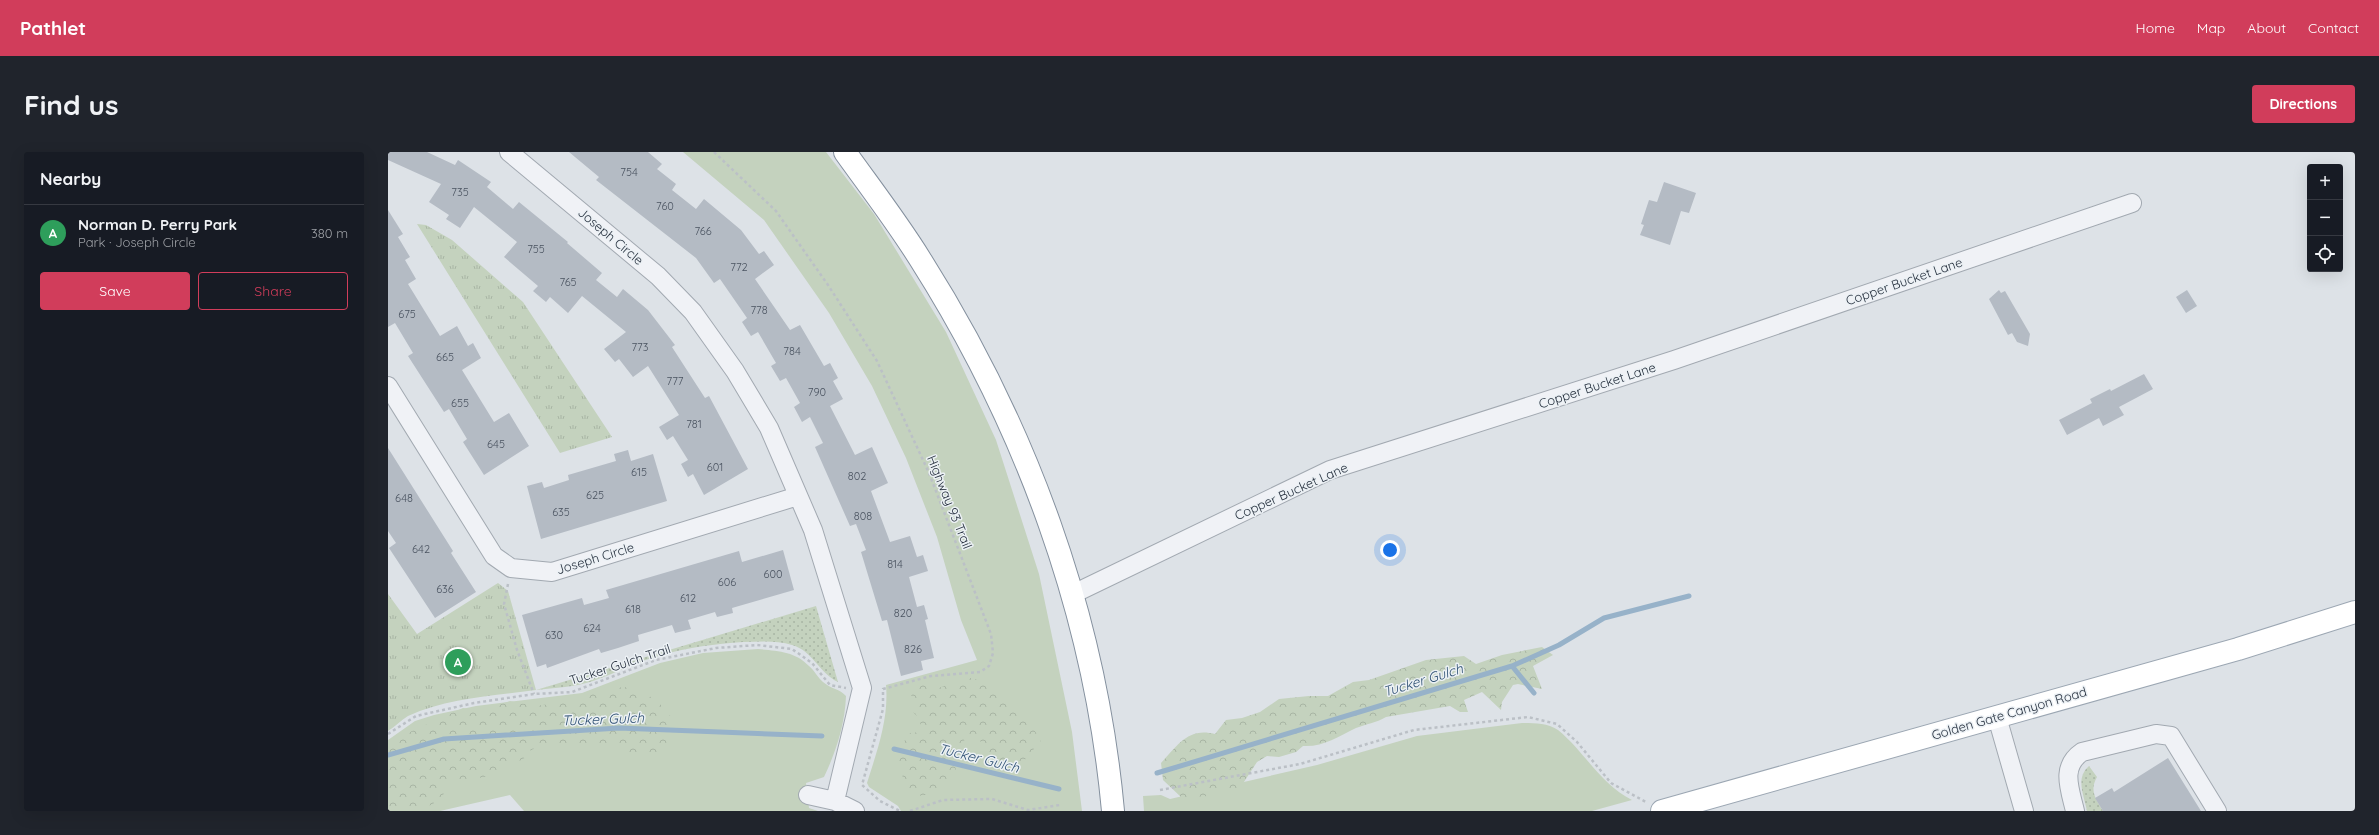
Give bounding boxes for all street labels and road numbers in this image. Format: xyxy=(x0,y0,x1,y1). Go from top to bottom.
street label: Joseph Circle xyxy=(575,204,647,268)
street label: Copper Bucket Lane xyxy=(1844,254,1964,308)
street label: Copper Bucket Lane xyxy=(1536,359,1658,411)
street label: Highway 93 Trail xyxy=(924,453,976,551)
street label: Copper Bucket Lane xyxy=(1232,459,1350,523)
street label: Joseph Circle xyxy=(554,539,636,577)
street label: Tucker Gulch Trail xyxy=(567,640,673,688)
street label: Golden Gate Canyon Road xyxy=(1930,683,2088,743)

